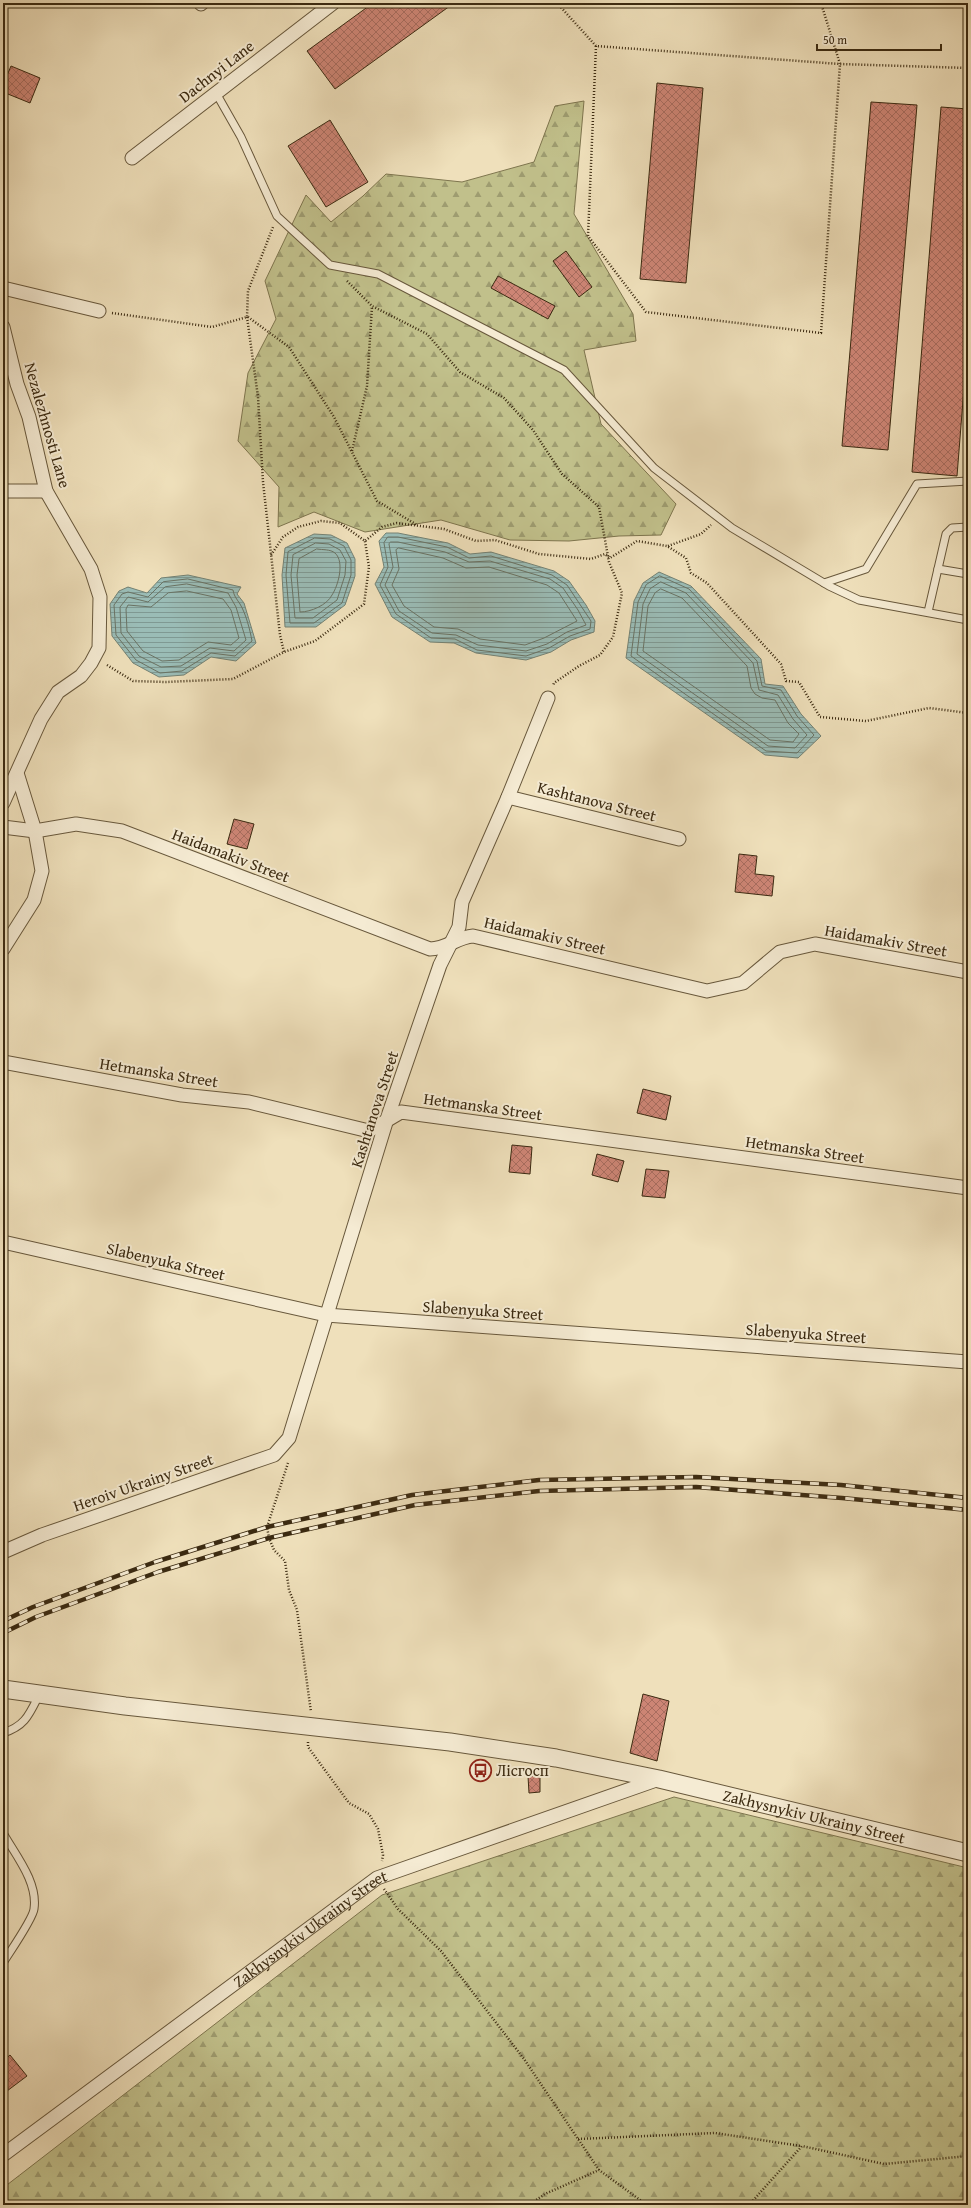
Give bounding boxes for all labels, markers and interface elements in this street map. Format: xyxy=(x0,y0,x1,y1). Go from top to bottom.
scale bar xyxy=(817,26,941,52)
text: 50 m xyxy=(823,31,847,48)
street label: Dachnyi Lane xyxy=(173,34,259,108)
street label: Nezalezhnosti Lane xyxy=(19,359,77,491)
street label: Kashtanova Street xyxy=(535,775,659,827)
street label: Haidamakiv Street xyxy=(169,822,294,889)
street label: Haidamakiv Street xyxy=(482,909,608,961)
street label: Haidamakiv Street xyxy=(823,917,949,963)
street label: Kashtanova Street xyxy=(344,1047,404,1171)
street label: Hetmanska Street xyxy=(98,1051,220,1093)
street label: Hetmanska Street xyxy=(422,1086,544,1126)
street label: Hetmanska Street xyxy=(744,1129,866,1169)
street label: Slabenyuka Street xyxy=(104,1236,228,1286)
street label: Slabenyuka Street xyxy=(422,1294,545,1326)
street label: Slabenyuka Street xyxy=(745,1317,868,1349)
street label: Heroiv Ukrainy Street xyxy=(70,1447,217,1517)
bus stop icon: Лісгосп xyxy=(467,1757,493,1783)
place label: Лісгосп xyxy=(496,1758,549,1782)
street label: Zakhysnykiv Ukrainy Street xyxy=(721,1783,908,1850)
street label: Zakhysnykiv Ukrainy Street xyxy=(228,1863,391,1993)

